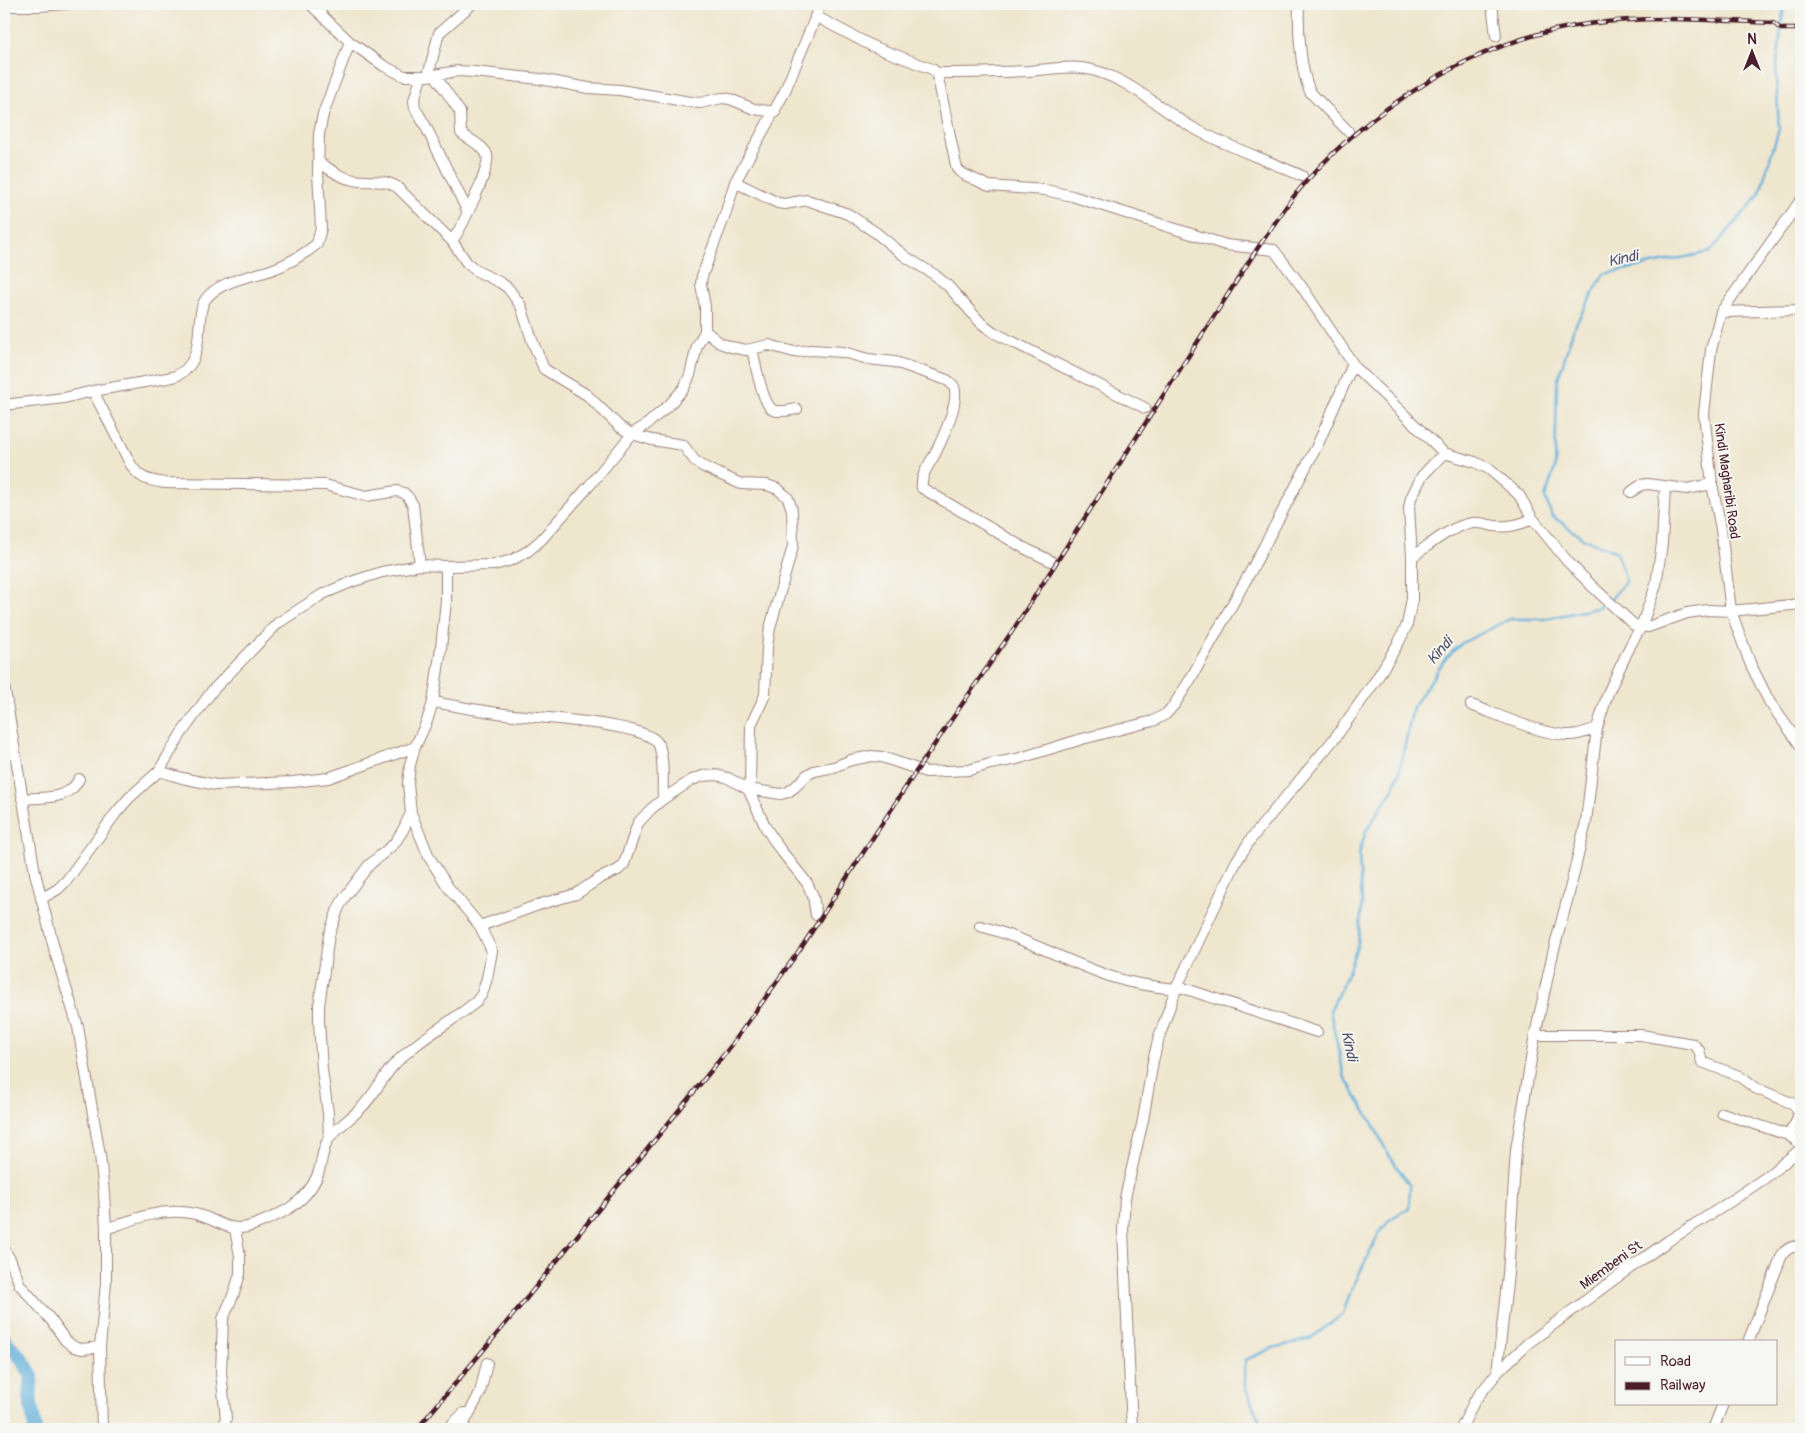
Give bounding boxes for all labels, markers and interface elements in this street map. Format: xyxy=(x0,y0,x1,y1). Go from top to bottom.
north arrow xyxy=(1728,28,1778,78)
text: N xyxy=(1747,31,1757,48)
water label: Kindi xyxy=(1606,246,1642,271)
street label: Kindi Magharibi Road xyxy=(1710,422,1744,540)
water label: Kindi xyxy=(1423,632,1459,669)
water label: Kindi xyxy=(1337,1029,1362,1065)
street label: Miembeni St xyxy=(1577,1237,1646,1293)
legend xyxy=(1615,1340,1778,1406)
text: Road xyxy=(1660,1352,1691,1371)
text: Railway xyxy=(1660,1376,1706,1395)

